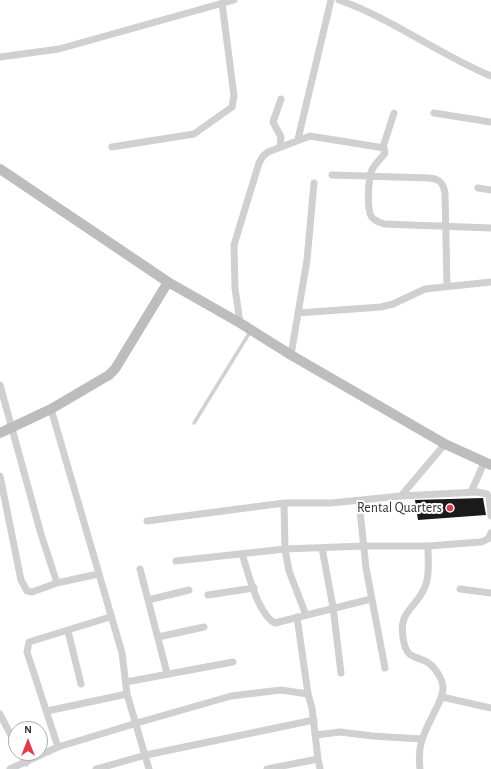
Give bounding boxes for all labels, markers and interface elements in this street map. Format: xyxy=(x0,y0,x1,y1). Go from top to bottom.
place label: Rental Quarters xyxy=(357,500,442,516)
marker: Rental Quarters xyxy=(445,503,455,513)
north arrow xyxy=(8,721,48,761)
text: N xyxy=(24,724,32,735)

